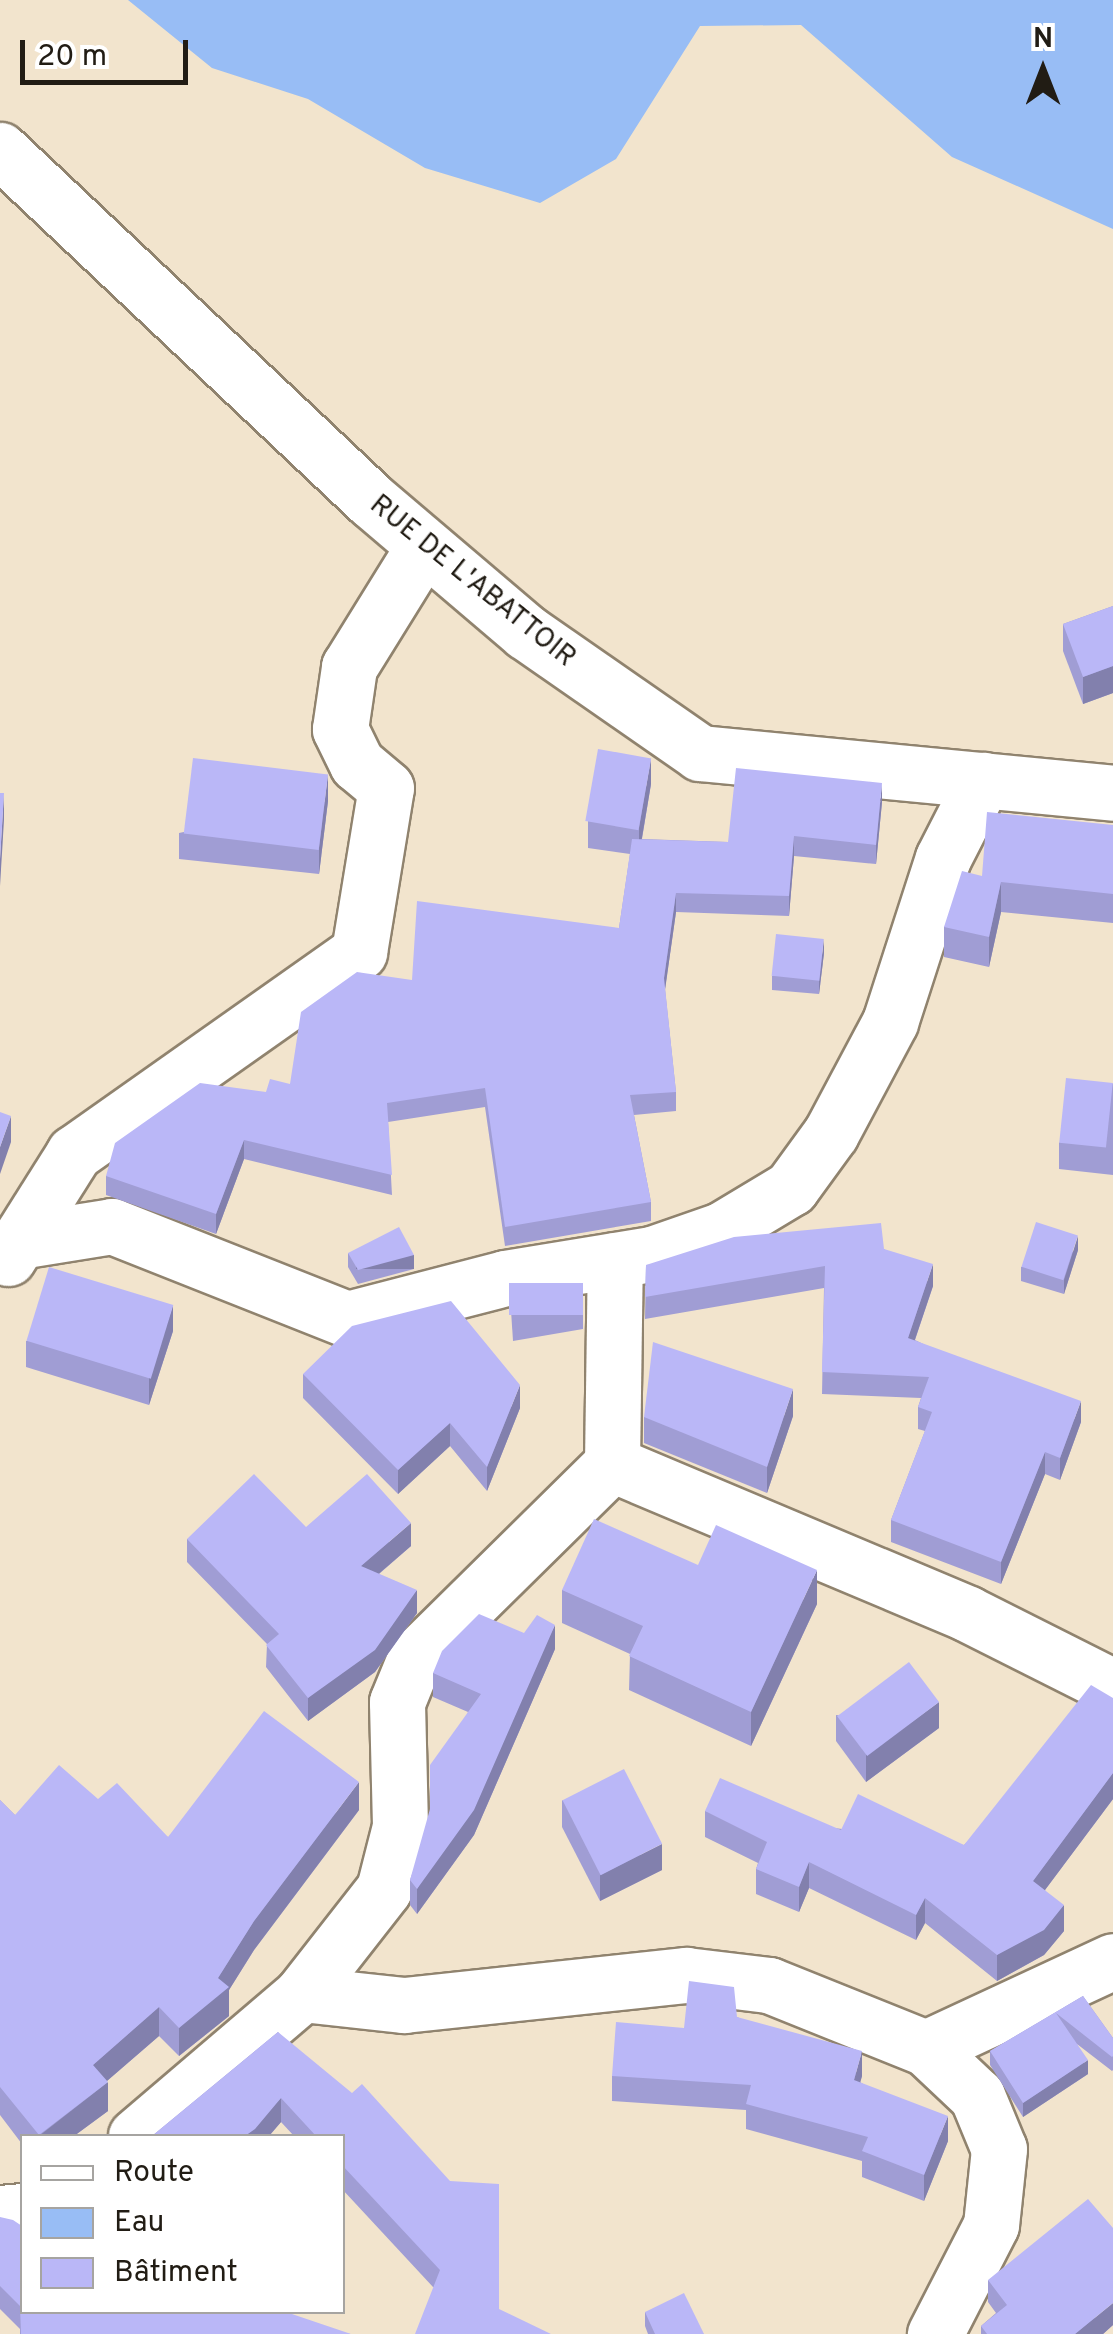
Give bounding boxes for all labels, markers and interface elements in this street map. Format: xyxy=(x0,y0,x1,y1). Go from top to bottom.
scale bar xyxy=(25,20,192,82)
north arrow xyxy=(993,20,1093,120)
text: N xyxy=(1033,22,1053,58)
text: 20 m xyxy=(37,39,107,76)
street label: RUE DE L'ABATTOIR xyxy=(362,489,582,675)
legend xyxy=(20,2134,345,2314)
text: Route xyxy=(114,2155,194,2192)
text: Eau xyxy=(114,2205,165,2242)
text: Bâtiment xyxy=(114,2255,238,2292)

